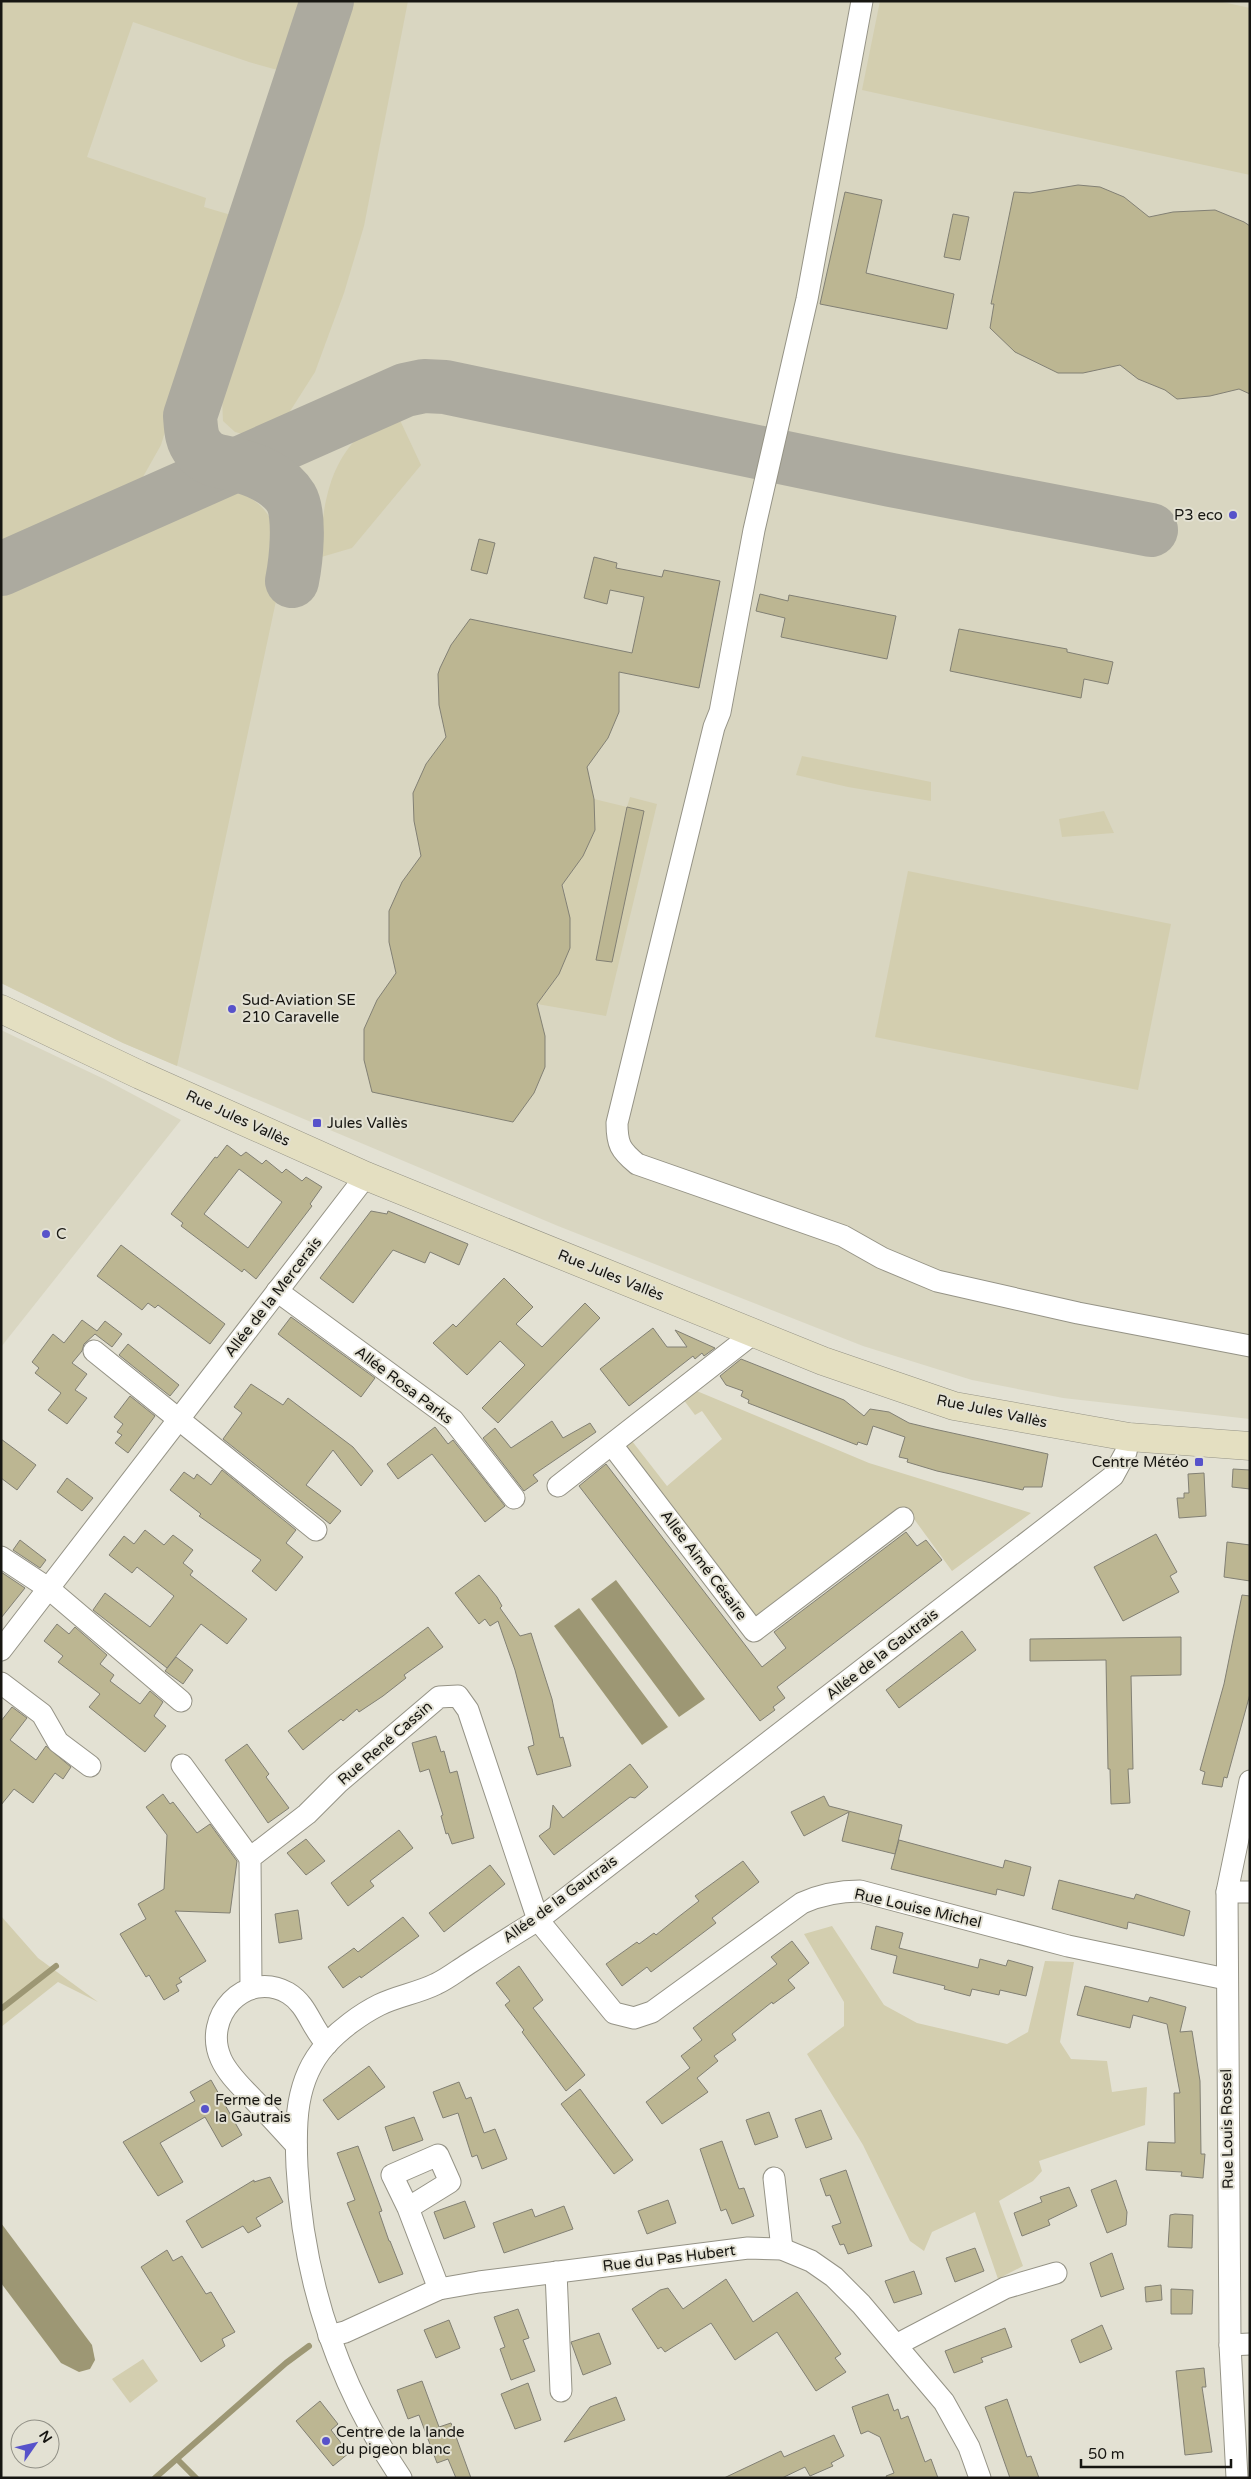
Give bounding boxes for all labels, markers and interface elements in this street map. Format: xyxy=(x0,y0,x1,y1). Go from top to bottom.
place label: P3 eco xyxy=(1174,506,1223,524)
marker: P3 eco xyxy=(1227,509,1239,521)
place label: Sud-Aviation SE 210 Caravelle xyxy=(242,991,356,1026)
marker: Sud-Aviation SE 210 Caravelle xyxy=(226,1003,238,1015)
street label: Rue Jules Vallès xyxy=(183,1086,293,1150)
place label: Jules Vallès xyxy=(327,1114,408,1132)
marker: Jules Vallès xyxy=(311,1117,323,1129)
place label: C xyxy=(56,1225,66,1243)
marker: C xyxy=(40,1228,52,1240)
street label: Allée de la Mercerais xyxy=(221,1233,325,1361)
street label: Rue Jules Vallès xyxy=(555,1246,667,1304)
street label: Allée Rosa Parks xyxy=(351,1342,457,1428)
street label: Rue Jules Vallès xyxy=(935,1390,1049,1432)
place label: Centre Météo xyxy=(1092,1453,1189,1471)
marker: Centre Météo xyxy=(1193,1456,1205,1468)
street label: Allée Aimé Césaire xyxy=(657,1507,751,1623)
street label: Allée de la Gautrais xyxy=(822,1605,942,1703)
street label: Rue René Cassin xyxy=(334,1697,436,1789)
street label: Allée de la Gautrais xyxy=(499,1851,621,1947)
street label: Rue Louise Michel xyxy=(853,1885,983,1931)
street label: Rue Louis Rossel xyxy=(1217,2069,1237,2189)
place label: Ferme de la Gautrais xyxy=(215,2091,291,2126)
marker: Ferme de la Gautrais xyxy=(199,2103,211,2115)
street label: Rue du Pas Hubert xyxy=(602,2241,737,2275)
north arrow xyxy=(10,2419,60,2469)
place label: Centre de la lande du pigeon blanc xyxy=(336,2423,464,2458)
text: N xyxy=(35,2428,56,2446)
marker: Centre de la lande du pigeon blanc xyxy=(320,2435,332,2447)
scale bar xyxy=(1081,2436,1231,2468)
text: 50 m xyxy=(1088,2445,1125,2463)

